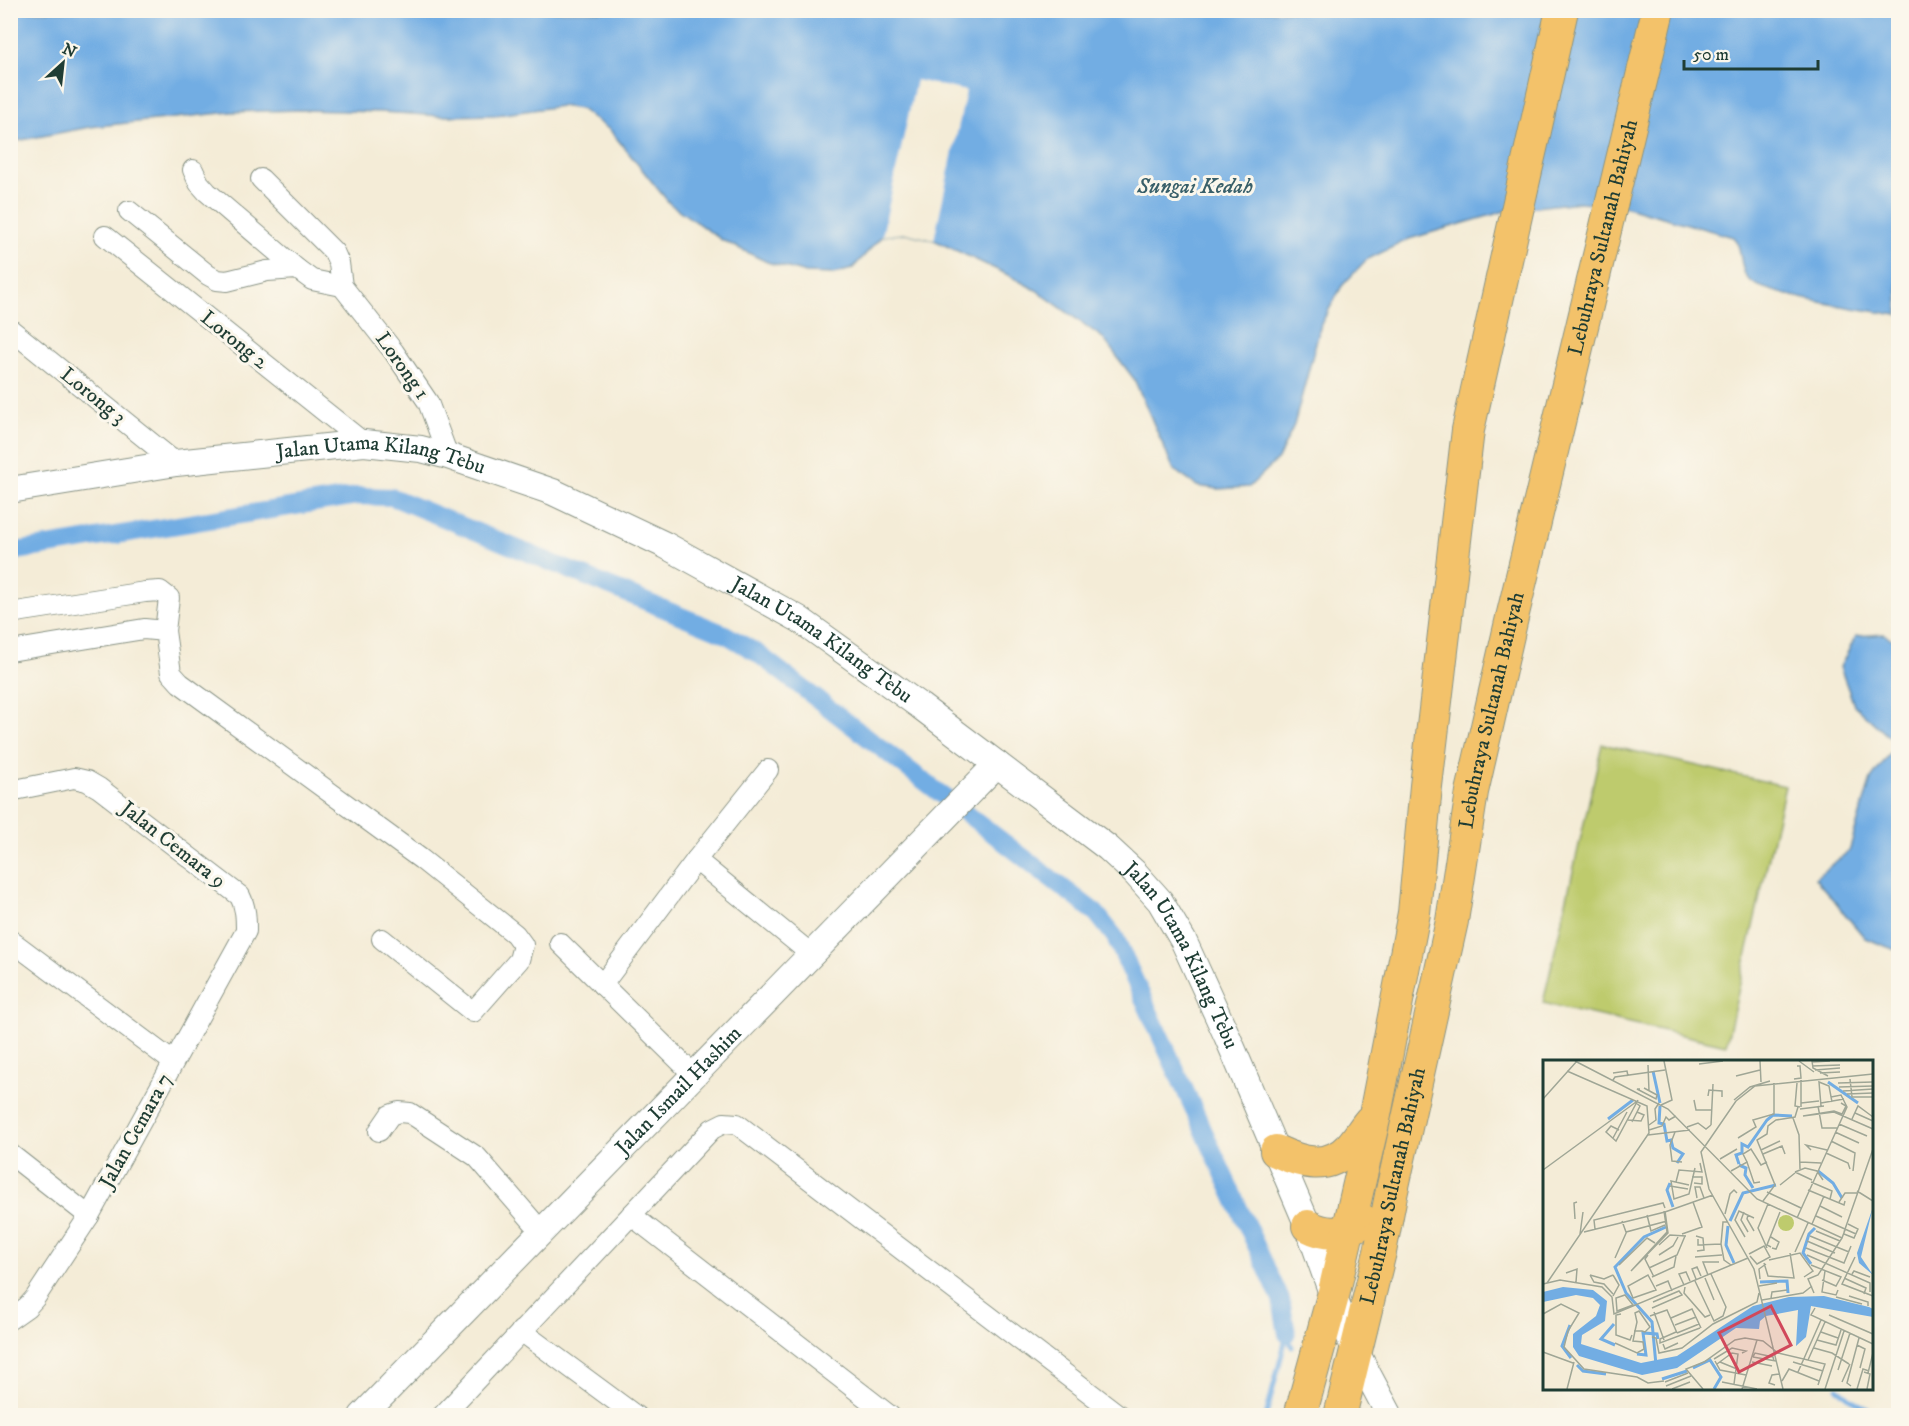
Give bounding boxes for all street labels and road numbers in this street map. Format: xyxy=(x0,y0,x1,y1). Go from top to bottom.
street label: Lebuhraya Sultanah Bahiyah xyxy=(1562,117,1644,358)
street label: Lorong 2 xyxy=(195,305,274,375)
street label: Lorong 1 xyxy=(369,327,435,405)
street label: Lorong 3 xyxy=(55,362,131,430)
street label: Jalan Utama Kilang Tebu xyxy=(273,429,489,481)
street label: Jalan Utama Kilang Tebu xyxy=(725,570,917,709)
street label: Lebuhraya Sultanah Bahiyah xyxy=(1453,589,1531,831)
street label: Jalan Cemara 9 xyxy=(114,795,231,894)
street label: Jalan Utama Kilang Tebu xyxy=(1117,855,1244,1053)
street label: Jalan Ismail Hashim xyxy=(609,1021,748,1162)
street label: Lebuhraya Sultanah Bahiyah xyxy=(1355,1065,1432,1307)
street label: Jalan Cemara 7 xyxy=(93,1069,178,1195)

